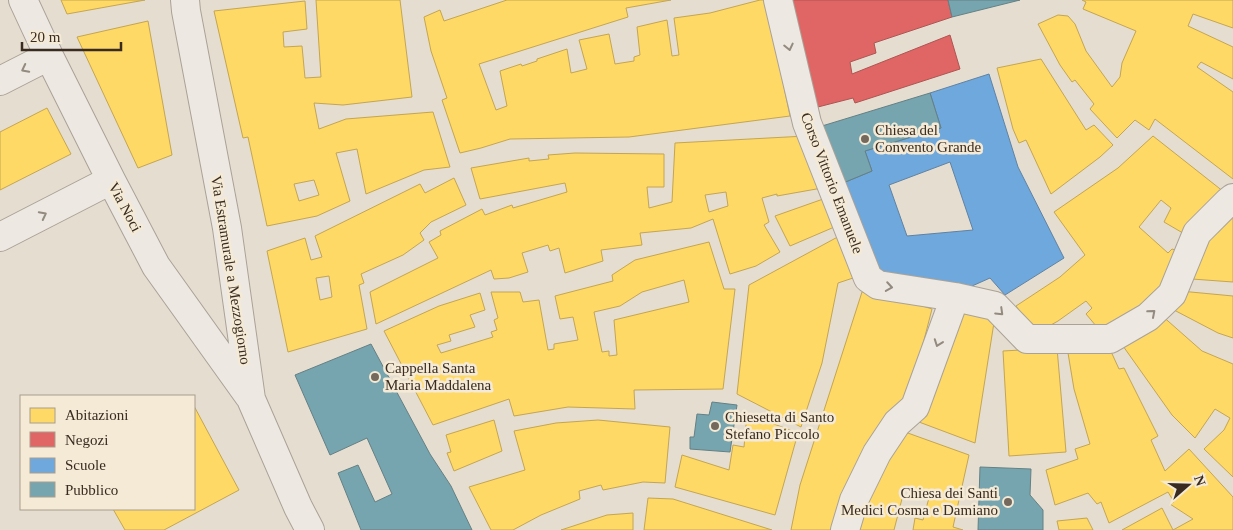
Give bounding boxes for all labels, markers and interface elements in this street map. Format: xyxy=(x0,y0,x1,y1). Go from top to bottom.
scale bar xyxy=(22,20,121,52)
text: 20 m xyxy=(30,29,61,45)
one-way arrow xyxy=(783,43,794,52)
one-way arrow xyxy=(21,63,30,73)
street label: Corso Vittorio Emanuele xyxy=(798,110,866,256)
place label: Chiesa del Convento Grande xyxy=(875,122,982,155)
marker: Chiesa del Convento Grande xyxy=(859,133,871,145)
street label: Via Estramurale a Mezzogiorno xyxy=(208,174,254,366)
street label: Via Noci xyxy=(105,180,145,234)
one-way arrow xyxy=(38,211,47,221)
one-way arrow xyxy=(885,281,893,291)
one-way arrow xyxy=(995,306,1004,315)
one-way arrow xyxy=(1146,310,1155,319)
one-way arrow xyxy=(934,338,944,347)
place label: Cappella Santa Maria Maddalena xyxy=(385,360,492,393)
marker: Cappella Santa Maria Maddalena xyxy=(369,371,381,383)
legend xyxy=(20,395,195,510)
text: Abitazioni xyxy=(65,407,128,423)
place label: Chiesetta di Santo Stefano Piccolo xyxy=(725,409,834,442)
marker: Chiesetta di Santo Stefano Piccolo xyxy=(709,420,721,432)
text: Negozi xyxy=(65,432,108,448)
text: Scuole xyxy=(65,457,106,473)
north arrow xyxy=(1163,460,1213,510)
text: N xyxy=(1191,473,1209,488)
text: Pubblico xyxy=(65,482,118,498)
place label: Chiesa dei Santi Medici Cosma e Damiano xyxy=(841,485,998,518)
marker: Chiesa dei Santi Medici Cosma e Damiano xyxy=(1002,496,1014,508)

